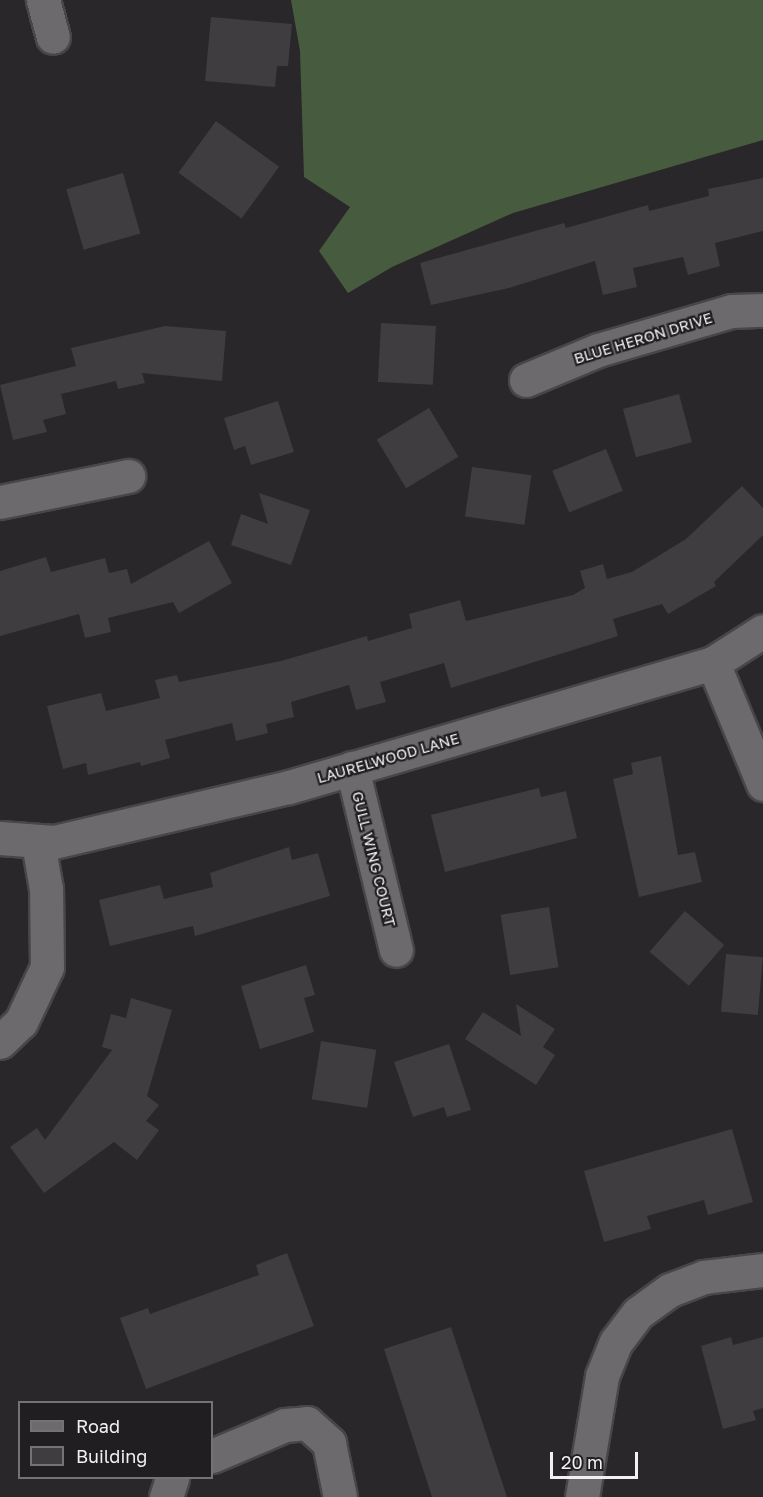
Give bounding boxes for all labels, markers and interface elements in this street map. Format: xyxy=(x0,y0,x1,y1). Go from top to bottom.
street label: BLUE HERON DRIVE xyxy=(572,308,714,368)
street label: LAURELWOOD LANE xyxy=(315,729,461,787)
street label: GULL WING COURT xyxy=(348,789,400,929)
legend xyxy=(18,1401,213,1479)
text: Road xyxy=(76,1415,120,1437)
scale bar xyxy=(553,1440,642,1478)
text: Building xyxy=(76,1445,147,1467)
text: 20 m xyxy=(561,1451,603,1473)

